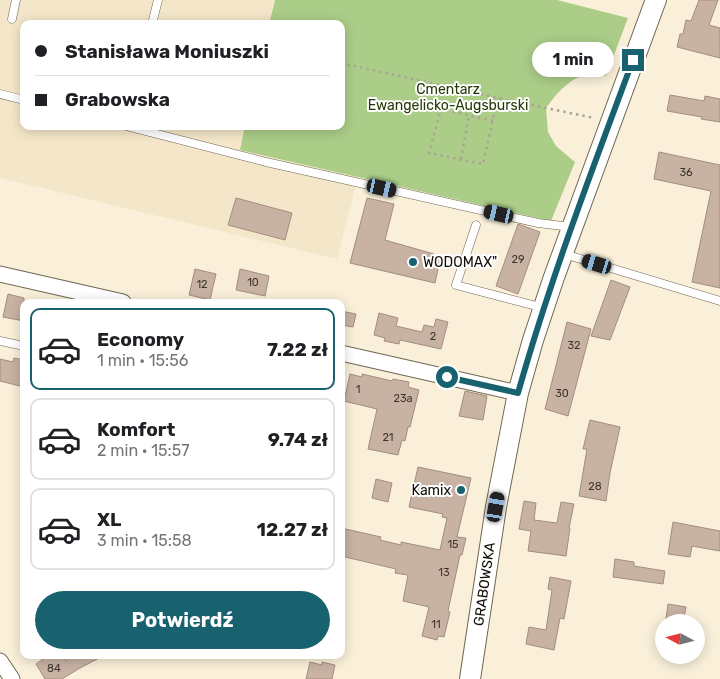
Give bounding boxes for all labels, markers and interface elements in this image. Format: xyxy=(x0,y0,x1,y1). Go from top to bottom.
text: Stanisława Moniuszki xyxy=(65,40,269,63)
callout: 1 min xyxy=(533,42,616,78)
route end xyxy=(622,49,644,71)
text: 1 min xyxy=(553,50,593,69)
park label: Cmentarz Ewangelicko-Augsburski xyxy=(368,81,528,114)
text: Grabowska xyxy=(65,88,170,111)
house number: 36 xyxy=(679,166,693,179)
car xyxy=(365,177,398,199)
car xyxy=(482,203,515,225)
car xyxy=(580,252,613,276)
house number: 29 xyxy=(512,253,524,266)
place label: WODOMAX" xyxy=(423,254,497,271)
marker: WODOMAX" xyxy=(407,256,419,268)
house number: 10 xyxy=(247,276,259,289)
house number: 12 xyxy=(196,278,208,291)
icon: car xyxy=(37,327,82,372)
text: Economy xyxy=(97,328,184,351)
house number: 2 xyxy=(430,330,436,343)
text: 7.22 zł xyxy=(267,338,328,361)
house number: 32 xyxy=(567,339,581,352)
text: 1 min · 15:56 xyxy=(97,351,188,370)
route start xyxy=(436,366,458,388)
house number: 1 xyxy=(356,383,360,396)
house number: 30 xyxy=(555,387,569,400)
house number: 23a xyxy=(393,392,413,405)
icon: car xyxy=(37,417,82,462)
text: Komfort xyxy=(97,418,175,441)
text: 9.74 zł xyxy=(268,428,328,451)
house number: 21 xyxy=(382,431,394,444)
text: 2 min · 15:57 xyxy=(97,441,189,460)
house number: 28 xyxy=(588,480,602,493)
place label: Kamix xyxy=(412,482,451,499)
marker: Kamix xyxy=(455,484,467,496)
car xyxy=(486,491,505,523)
icon: car xyxy=(37,507,82,552)
text: XL xyxy=(97,508,121,531)
text: 12.27 zł xyxy=(257,518,328,541)
text: 3 min · 15:58 xyxy=(97,531,192,550)
house number: 15 xyxy=(447,538,459,551)
street label: GRABOWSKA xyxy=(470,540,499,627)
house number: 13 xyxy=(438,566,450,579)
button: Potwierdź xyxy=(35,591,330,649)
north arrow xyxy=(655,614,705,664)
map controls xyxy=(655,614,705,664)
house number: 11 xyxy=(431,618,441,631)
house number: 84 xyxy=(47,662,61,675)

